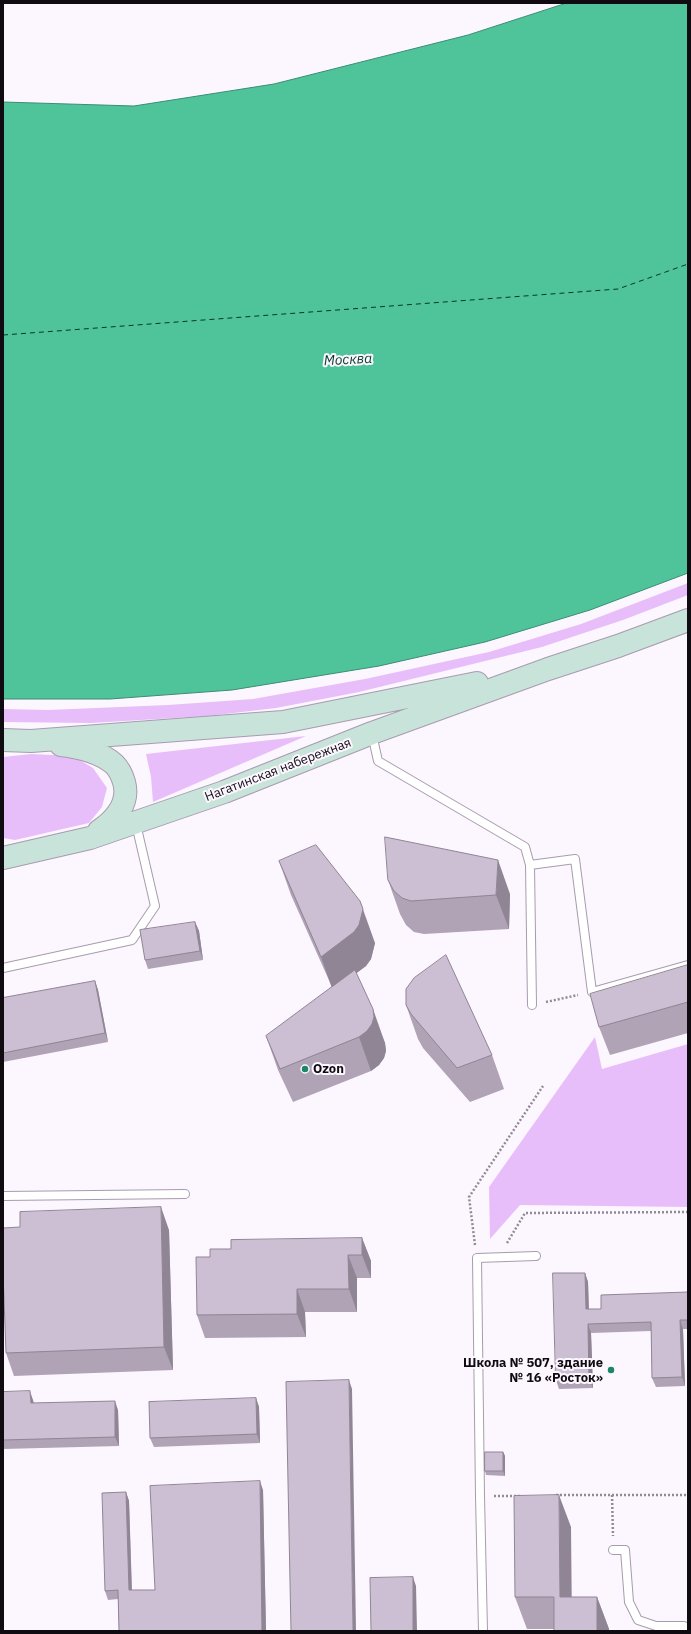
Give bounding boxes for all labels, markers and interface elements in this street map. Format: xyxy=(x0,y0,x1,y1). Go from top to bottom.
water label: Москва xyxy=(323,350,373,370)
street label: Нагатинская набережная xyxy=(203,735,353,805)
place label: Ozon xyxy=(313,1061,344,1077)
marker: Ozon xyxy=(300,1064,310,1074)
place label: Школа № 507, здание № 16 «Росток» xyxy=(463,1355,603,1386)
marker: Школа № 507, здание № 16 «Росток» xyxy=(606,1365,616,1375)

